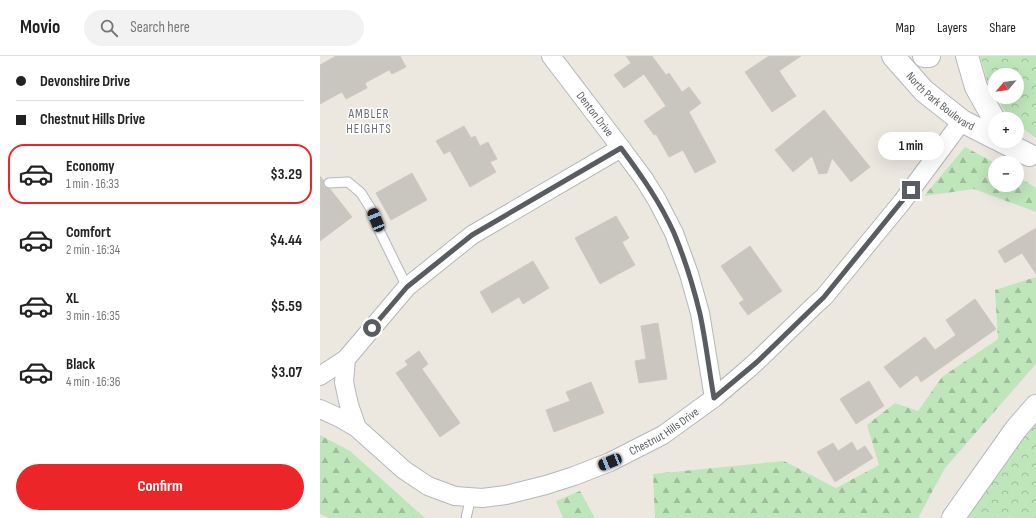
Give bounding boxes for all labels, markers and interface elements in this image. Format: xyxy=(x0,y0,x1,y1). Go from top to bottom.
search box xyxy=(84,10,364,46)
text: Movio xyxy=(20,16,60,39)
icon: search xyxy=(98,17,120,39)
text: Search here xyxy=(130,18,190,37)
text: Map xyxy=(895,19,915,36)
text: Layers xyxy=(937,19,967,36)
text: Share xyxy=(989,19,1016,36)
north arrow xyxy=(988,68,1024,104)
map controls xyxy=(988,68,1024,192)
street label: North Park Boulevard xyxy=(903,69,977,134)
text: Devonshire Drive xyxy=(40,72,130,91)
street label: Denton Drive xyxy=(573,89,617,140)
district label: AMBLER HEIGHTS xyxy=(346,106,392,137)
text: Chestnut Hills Drive xyxy=(40,110,145,129)
button: + xyxy=(988,112,1024,148)
callout: 1 min xyxy=(878,132,944,160)
text: 1 min xyxy=(899,138,923,154)
icon: car xyxy=(18,156,54,192)
button: − xyxy=(988,156,1024,192)
text: Economy xyxy=(66,157,115,176)
text: $3.29 xyxy=(270,165,302,184)
text: 1 min · 16:33 xyxy=(66,176,119,192)
route end xyxy=(902,181,920,199)
car xyxy=(366,207,386,233)
icon: car xyxy=(18,222,54,258)
text: Comfort xyxy=(66,223,111,242)
text: $4.44 xyxy=(270,231,302,250)
text: 2 min · 16:34 xyxy=(66,242,120,258)
icon: car xyxy=(18,288,54,324)
text: XL xyxy=(66,289,79,308)
text: $5.59 xyxy=(271,297,302,316)
text: 3 min · 16:35 xyxy=(66,308,120,324)
route start xyxy=(363,319,381,337)
icon: car xyxy=(18,354,54,390)
text: Black xyxy=(66,355,95,374)
text: $3.07 xyxy=(271,363,302,382)
text: 4 min · 16:36 xyxy=(66,374,120,390)
street label: Chestnut Hills Drive xyxy=(627,404,702,459)
car xyxy=(597,452,623,472)
button: Confirm xyxy=(16,464,304,510)

